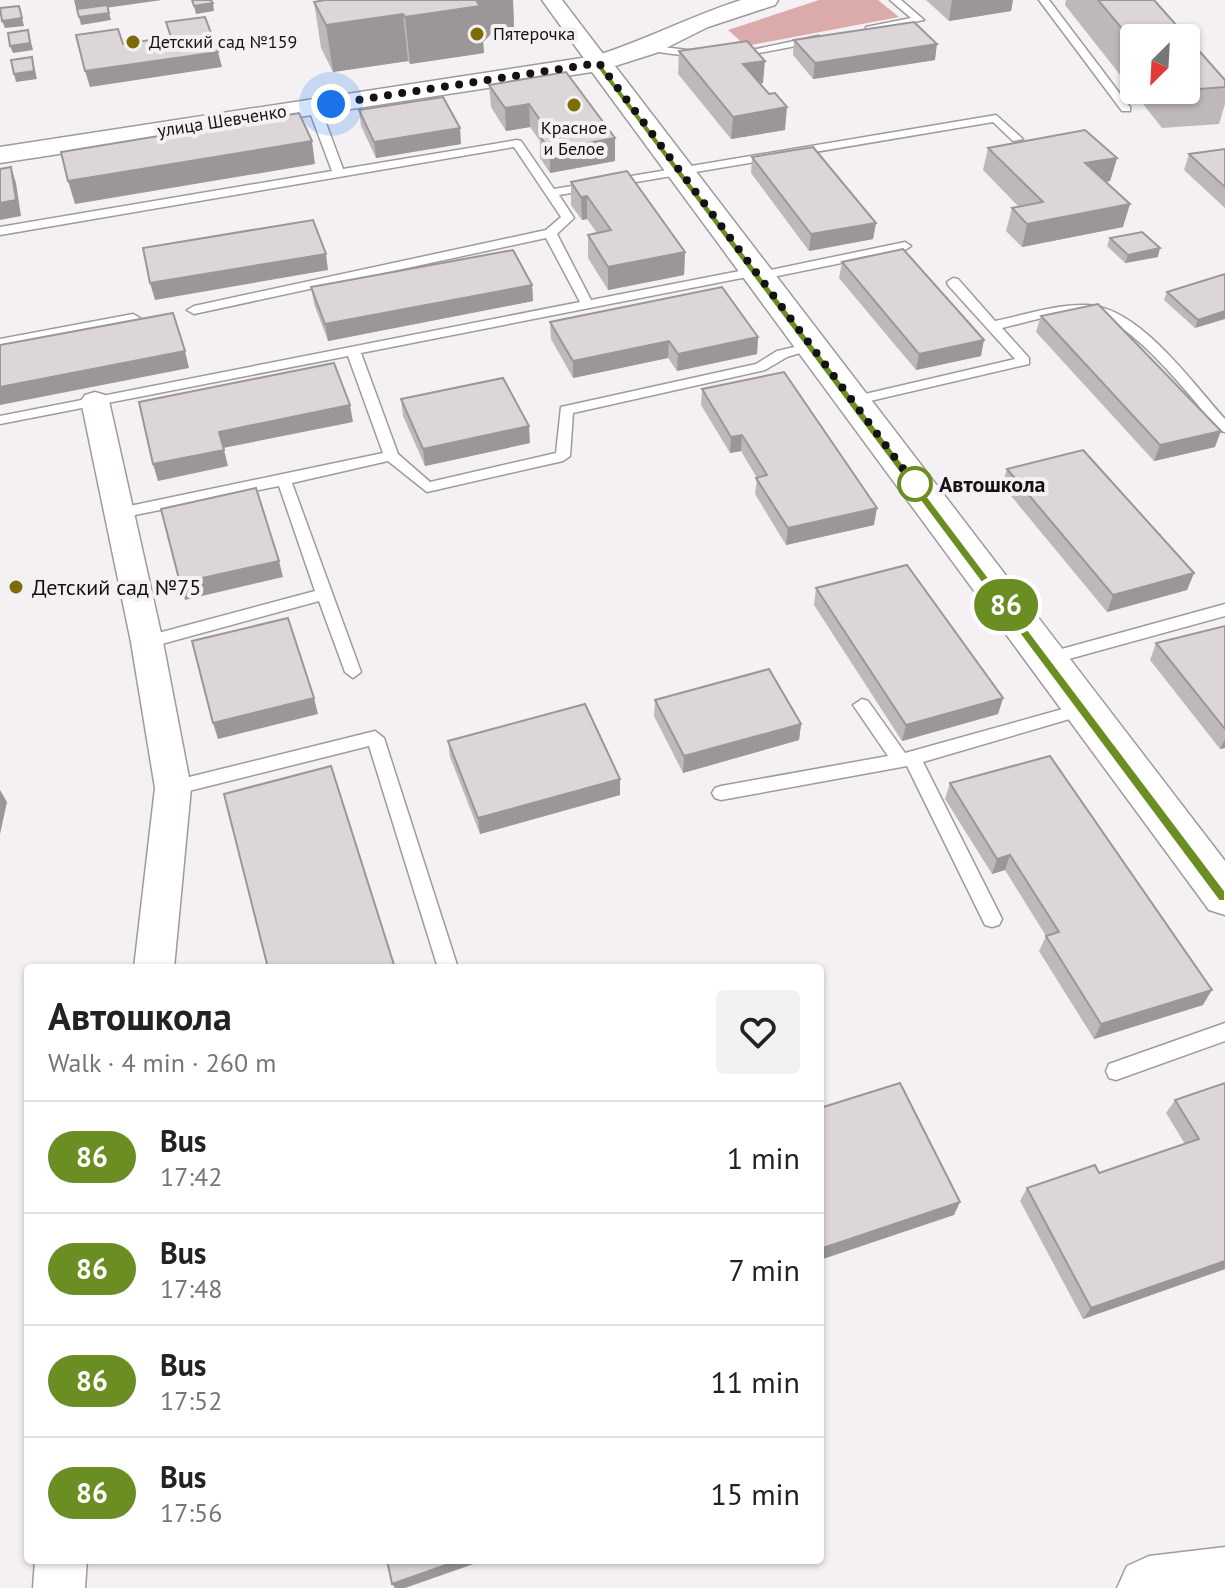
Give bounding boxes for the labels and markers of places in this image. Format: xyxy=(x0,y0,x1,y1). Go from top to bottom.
place label: Пятерочка xyxy=(493,22,575,45)
marker: Пятерочка xyxy=(468,25,486,43)
place label: Детский сад №159 xyxy=(149,30,297,53)
marker: Детский сад №159 xyxy=(124,33,142,51)
marker: Красное и Белое xyxy=(565,96,583,114)
place label: Красное и Белое xyxy=(541,116,607,160)
marker: Автошкола xyxy=(898,467,932,501)
place label: Автошкола xyxy=(939,470,1045,498)
place label: Детский сад №75 xyxy=(32,573,201,601)
marker: Детский сад №75 xyxy=(7,578,25,596)

